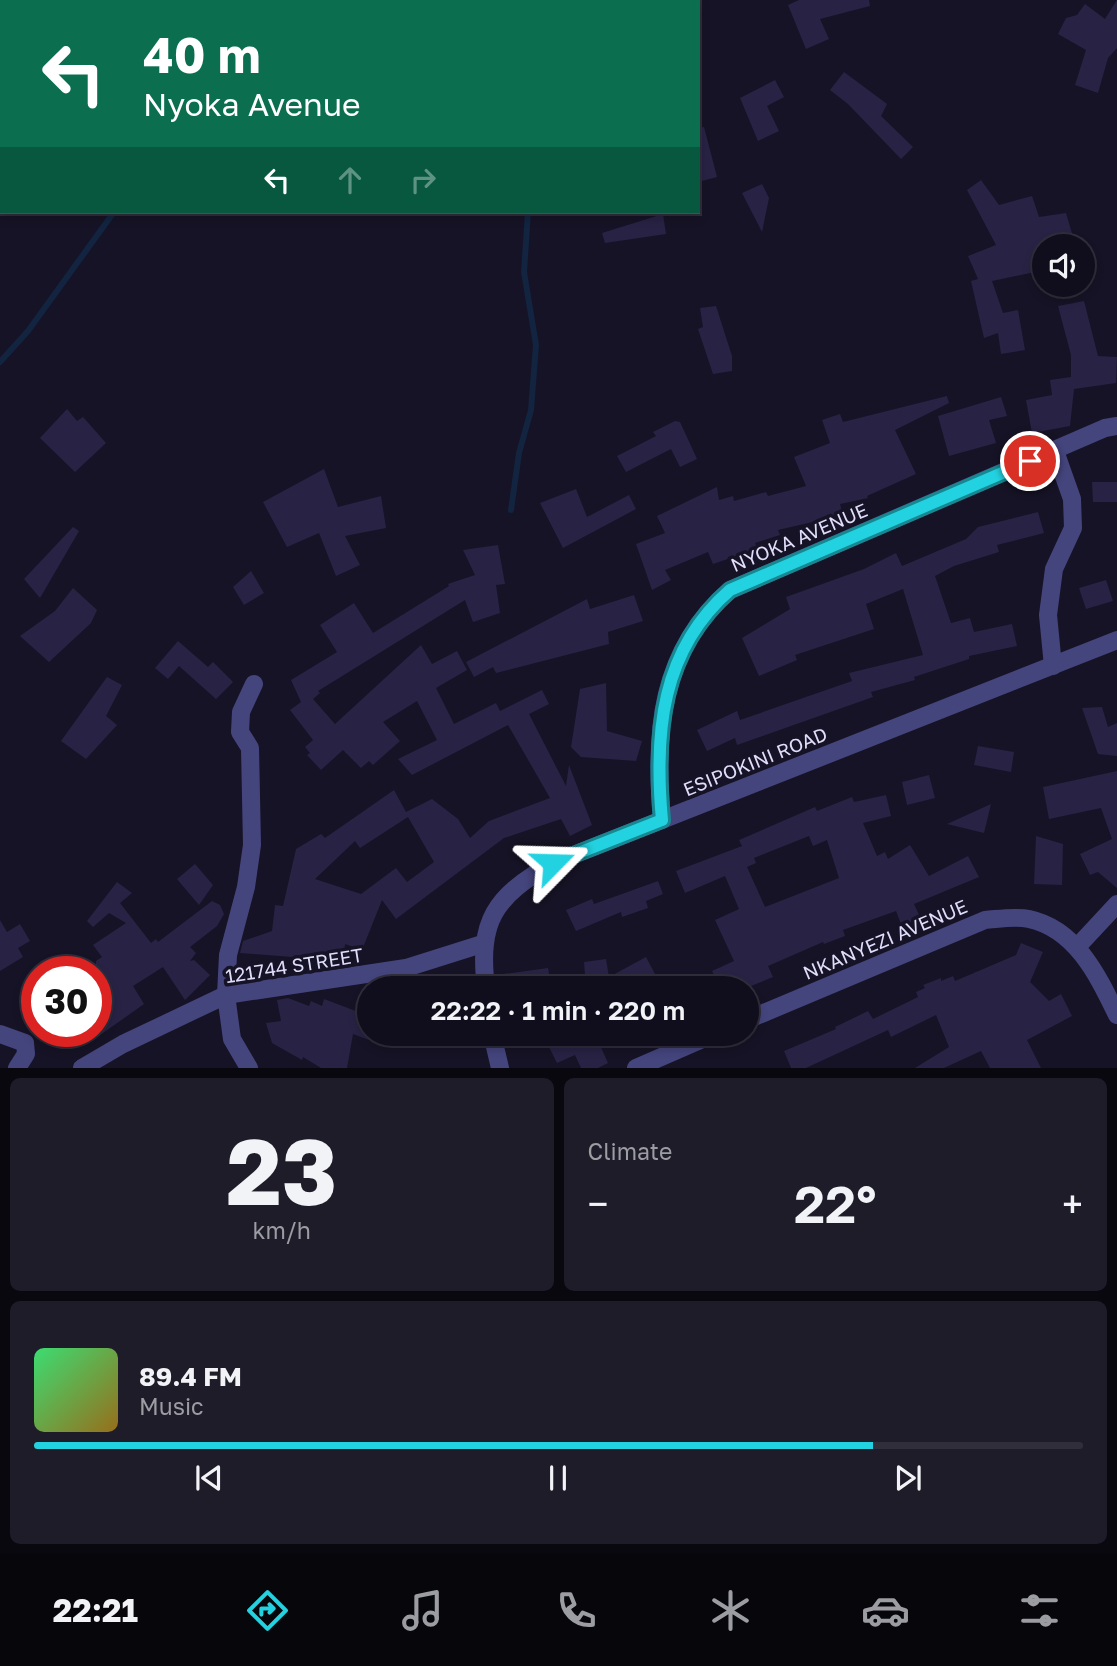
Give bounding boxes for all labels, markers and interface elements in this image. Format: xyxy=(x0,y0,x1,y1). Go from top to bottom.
text: 40 m xyxy=(143,25,261,84)
icon: left xyxy=(28,28,119,119)
text: Nyoka Avenue xyxy=(143,85,361,123)
icon: left xyxy=(258,161,296,199)
icon: ahead xyxy=(331,161,369,199)
icon: right xyxy=(404,161,442,199)
map controls xyxy=(1032,234,1095,297)
button: sound xyxy=(1032,234,1095,297)
pin xyxy=(1000,431,1060,491)
icon: arrive xyxy=(1011,442,1049,480)
street label: NYOKA AVENUE xyxy=(727,498,871,576)
street label: ESIPOKINI ROAD xyxy=(680,722,830,800)
position arrow xyxy=(516,826,590,900)
street label: NKANYEZI AVENUE xyxy=(799,894,971,984)
street label: 121744 STREET xyxy=(223,943,365,987)
speed limit sign: 30 xyxy=(21,956,112,1047)
text: 22:22 · 1 min · 220 m xyxy=(431,995,685,1026)
text: 23 xyxy=(226,1116,337,1225)
text: Climate xyxy=(588,1137,672,1165)
text: 22° xyxy=(794,1172,877,1234)
text: − xyxy=(588,1181,608,1226)
text: + xyxy=(1062,1181,1083,1226)
text: km/h xyxy=(252,1216,311,1244)
text: 89.4 FM xyxy=(139,1361,242,1392)
text: Music xyxy=(139,1392,204,1420)
icon: previous xyxy=(190,1459,228,1497)
icon: pause xyxy=(539,1459,577,1497)
icon: next xyxy=(889,1459,927,1497)
icon: directions xyxy=(243,1586,292,1635)
icon: music xyxy=(398,1586,447,1635)
icon: phone xyxy=(552,1586,601,1635)
icon: climate xyxy=(706,1586,755,1635)
icon: car xyxy=(861,1586,910,1635)
icon: filters xyxy=(1015,1586,1064,1635)
text: 22:21 xyxy=(53,1591,138,1629)

